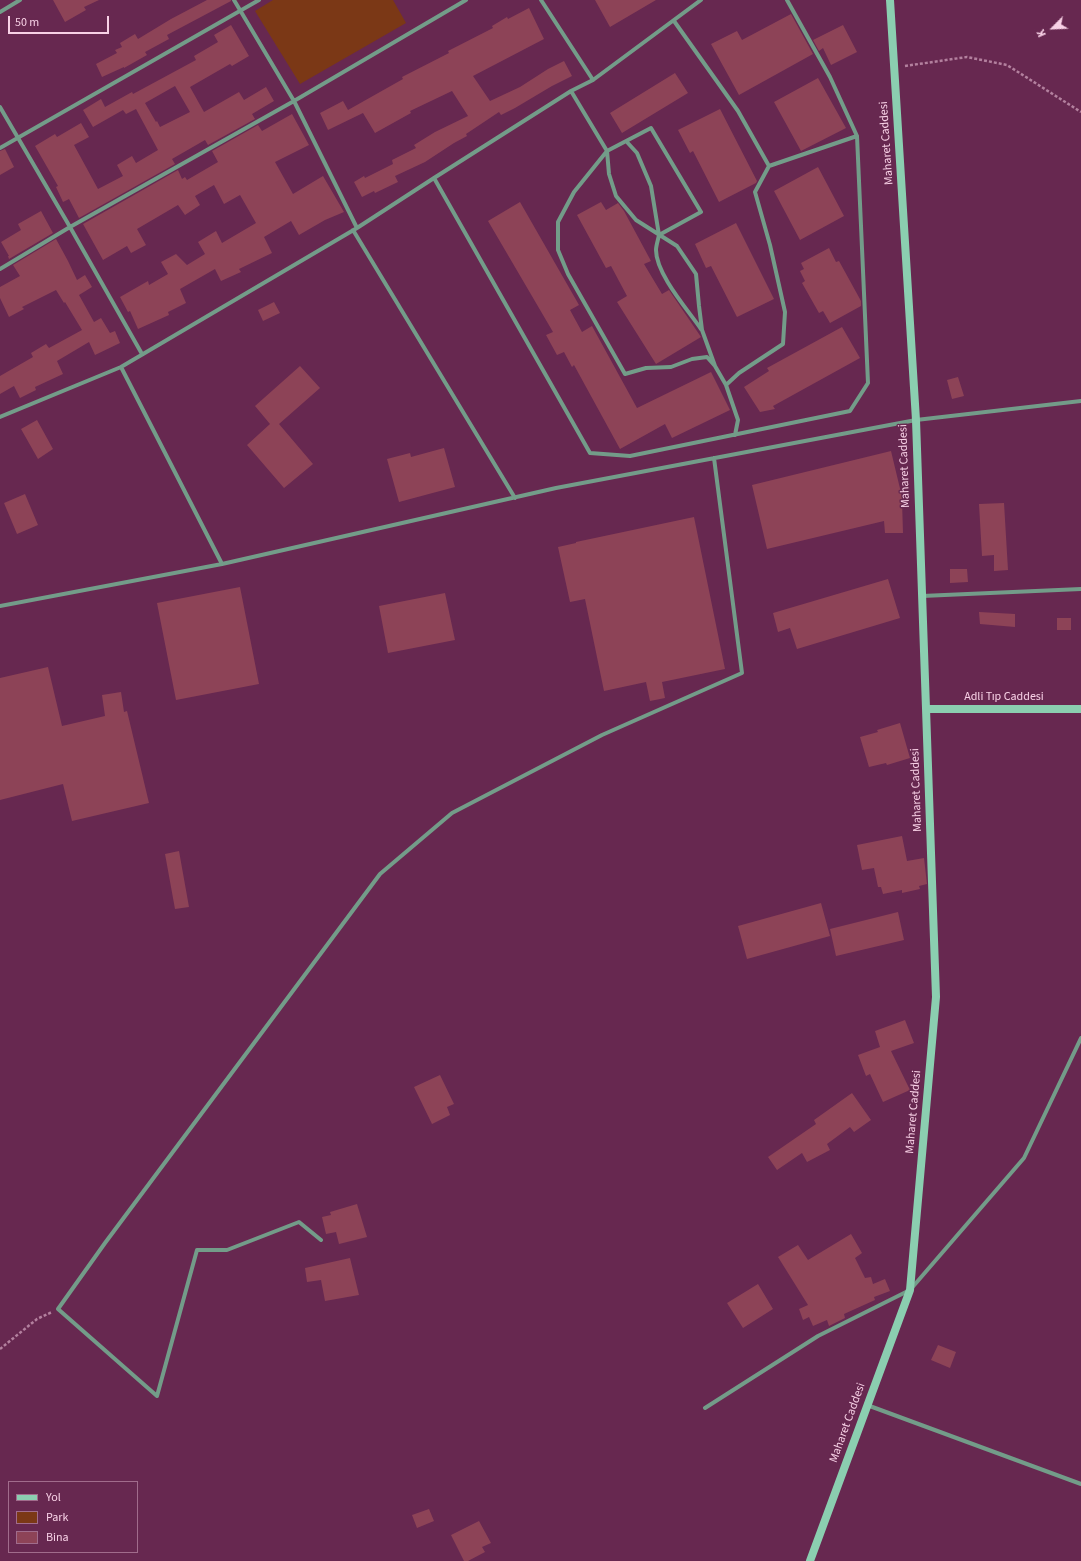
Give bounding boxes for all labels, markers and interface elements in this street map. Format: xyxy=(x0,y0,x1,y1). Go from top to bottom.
scale bar xyxy=(10,8,111,34)
north arrow xyxy=(1033,8,1073,48)
text: 50 m xyxy=(15,14,39,31)
text: K xyxy=(1033,27,1050,39)
street label: Maharet Caddesi xyxy=(877,101,897,185)
street label: Maharet Caddesi xyxy=(896,424,914,508)
street label: Adli Tıp Caddesi xyxy=(964,690,1044,704)
street label: Maharet Caddesi xyxy=(908,748,926,832)
street label: Maharet Caddesi xyxy=(903,1070,925,1154)
street label: Maharet Caddesi xyxy=(827,1381,869,1465)
legend xyxy=(8,1481,138,1553)
text: Yol xyxy=(46,1489,61,1506)
text: Park xyxy=(46,1509,68,1526)
text: Bina xyxy=(46,1529,69,1546)

